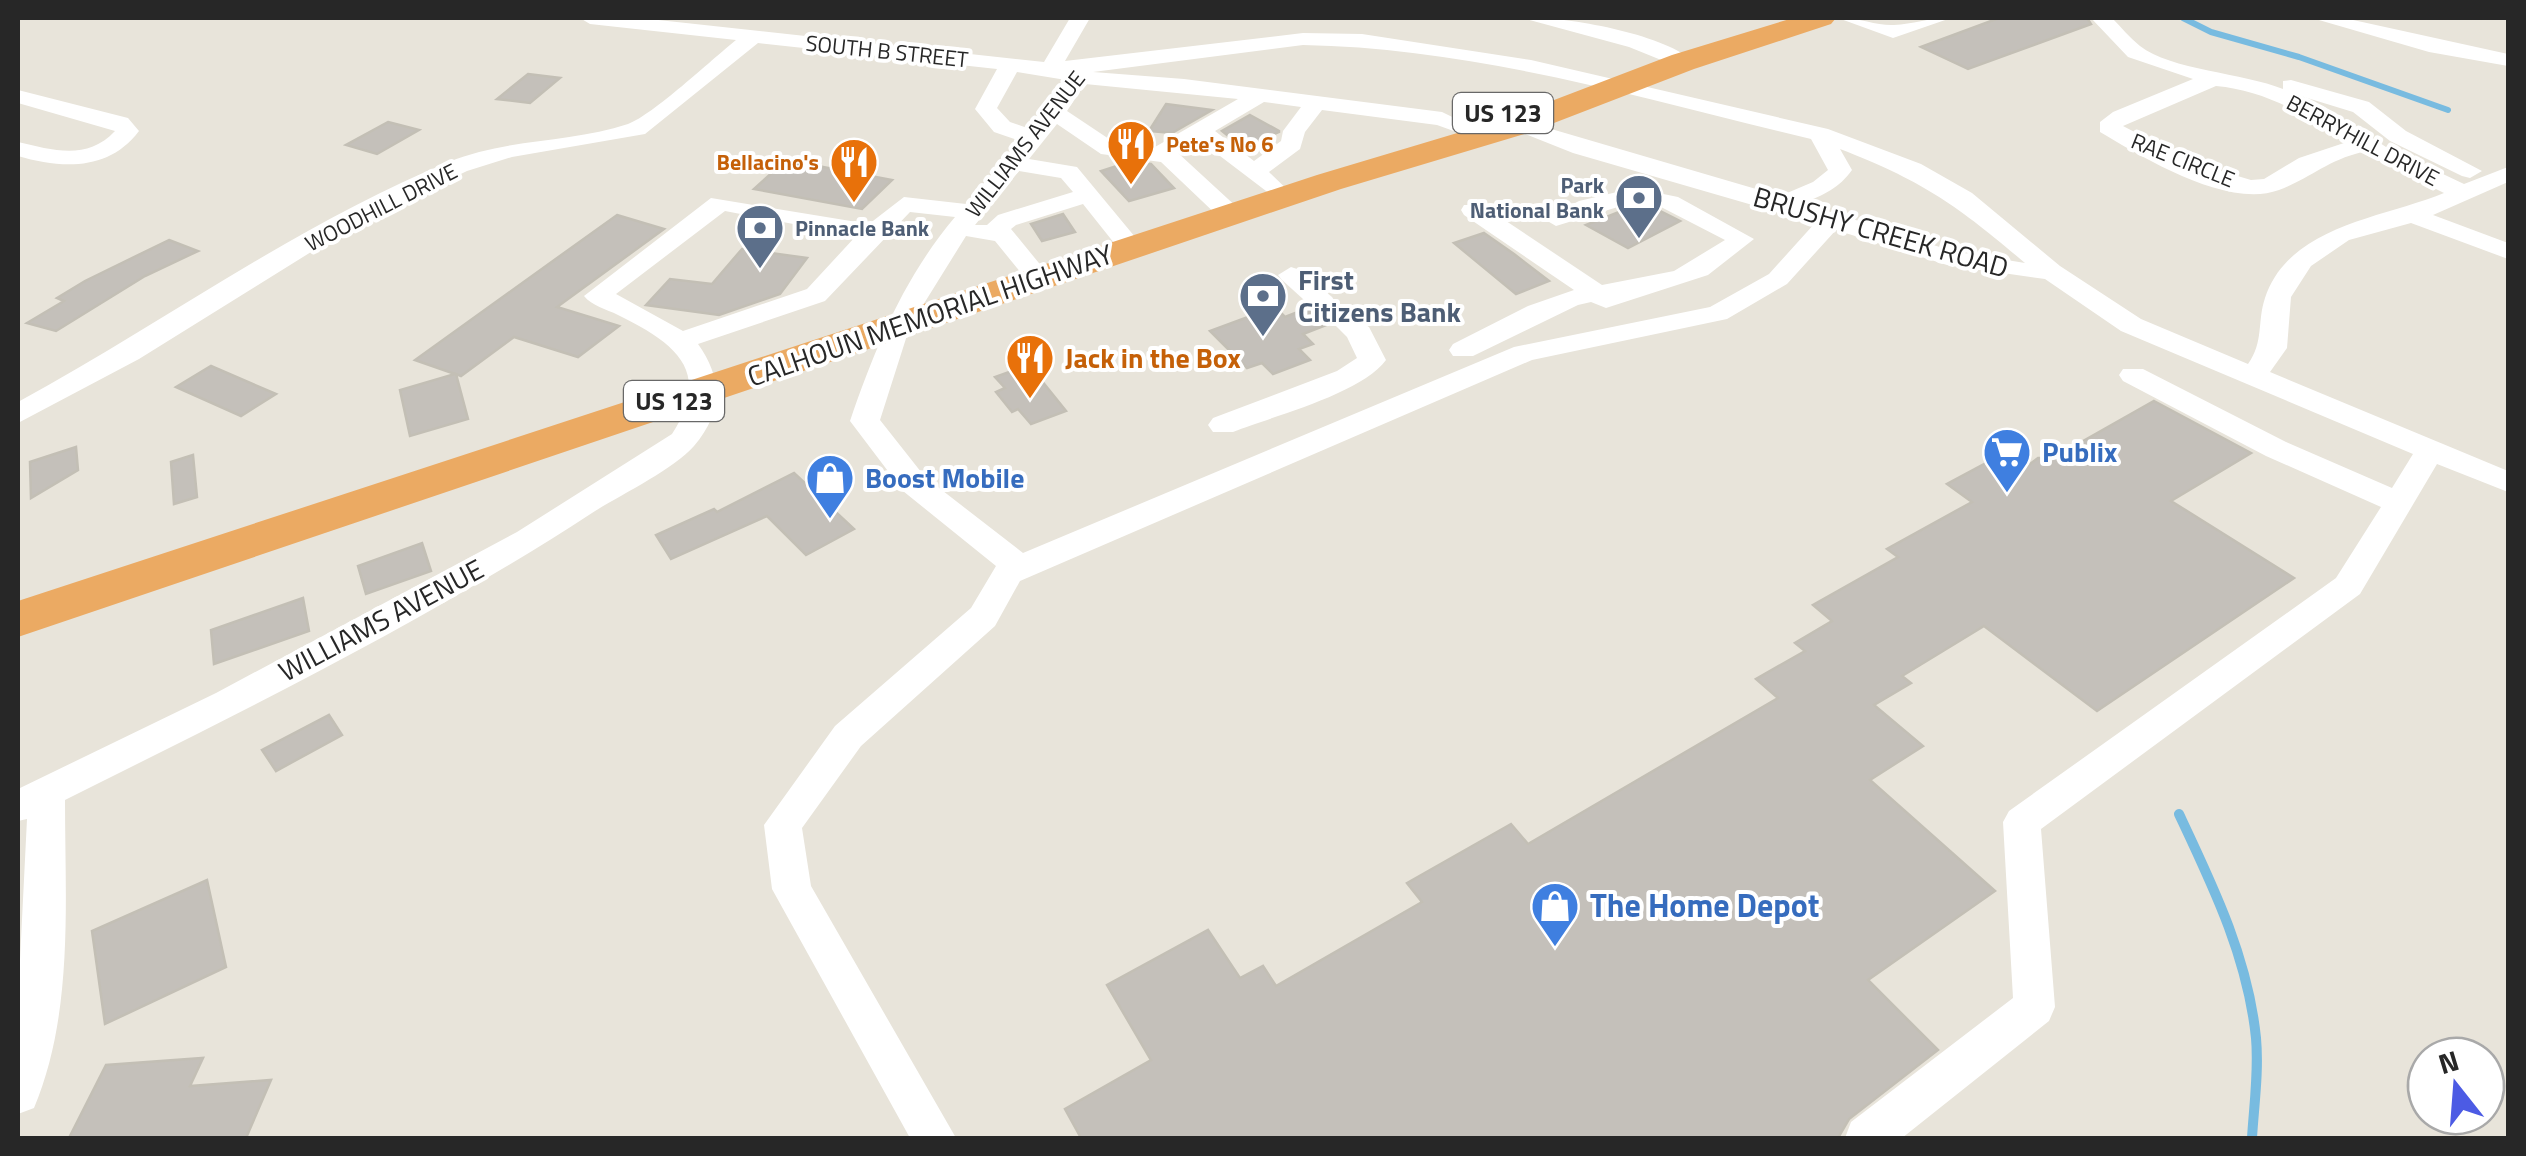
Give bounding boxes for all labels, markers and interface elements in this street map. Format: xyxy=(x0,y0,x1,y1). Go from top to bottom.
street label: SOUTH B STREET xyxy=(804,26,970,76)
street label: WILLIAMS AVENUE xyxy=(957,63,1093,225)
street label: BERRYHILL DRIVE xyxy=(2281,85,2445,195)
road number: US 123 xyxy=(1453,93,1553,133)
restaurant icon: Pete's No 6 xyxy=(1105,118,1157,186)
street label: RAE CIRCLE xyxy=(2126,124,2240,196)
place label: Pete's No 6 xyxy=(1166,127,1274,161)
restaurant icon: Bellacino's xyxy=(828,136,880,204)
place label: Bellacino's xyxy=(717,145,819,179)
street label: WOODHILL DRIVE xyxy=(299,154,463,260)
place label: Park National Bank xyxy=(1470,168,1605,227)
bank icon: Park National Bank xyxy=(1613,172,1665,240)
street label: BRUSHY CREEK ROAD xyxy=(1749,175,2014,289)
bank icon: Pinnacle Bank xyxy=(734,202,786,270)
place label: Pinnacle Bank xyxy=(795,211,930,245)
street label: CALHOUN MEMORIAL HIGHWAY xyxy=(741,232,1118,397)
place label: First Citizens Bank xyxy=(1298,258,1462,333)
bank icon: First Citizens Bank xyxy=(1237,270,1289,338)
restaurant icon: Jack in the Box xyxy=(1004,332,1056,400)
place label: Jack in the Box xyxy=(1065,336,1241,379)
road number: US 123 xyxy=(624,381,724,421)
supermarket icon: Publix xyxy=(1981,426,2033,494)
place label: Publix xyxy=(2042,430,2117,473)
shop icon: Boost Mobile xyxy=(804,452,856,520)
place label: Boost Mobile xyxy=(865,456,1024,499)
street label: WILLIAMS AVENUE xyxy=(270,547,491,692)
shop icon: The Home Depot xyxy=(1529,880,1581,948)
place label: The Home Depot xyxy=(1590,881,1819,929)
north arrow xyxy=(2406,1036,2506,1136)
text: N xyxy=(2433,1038,2464,1085)

